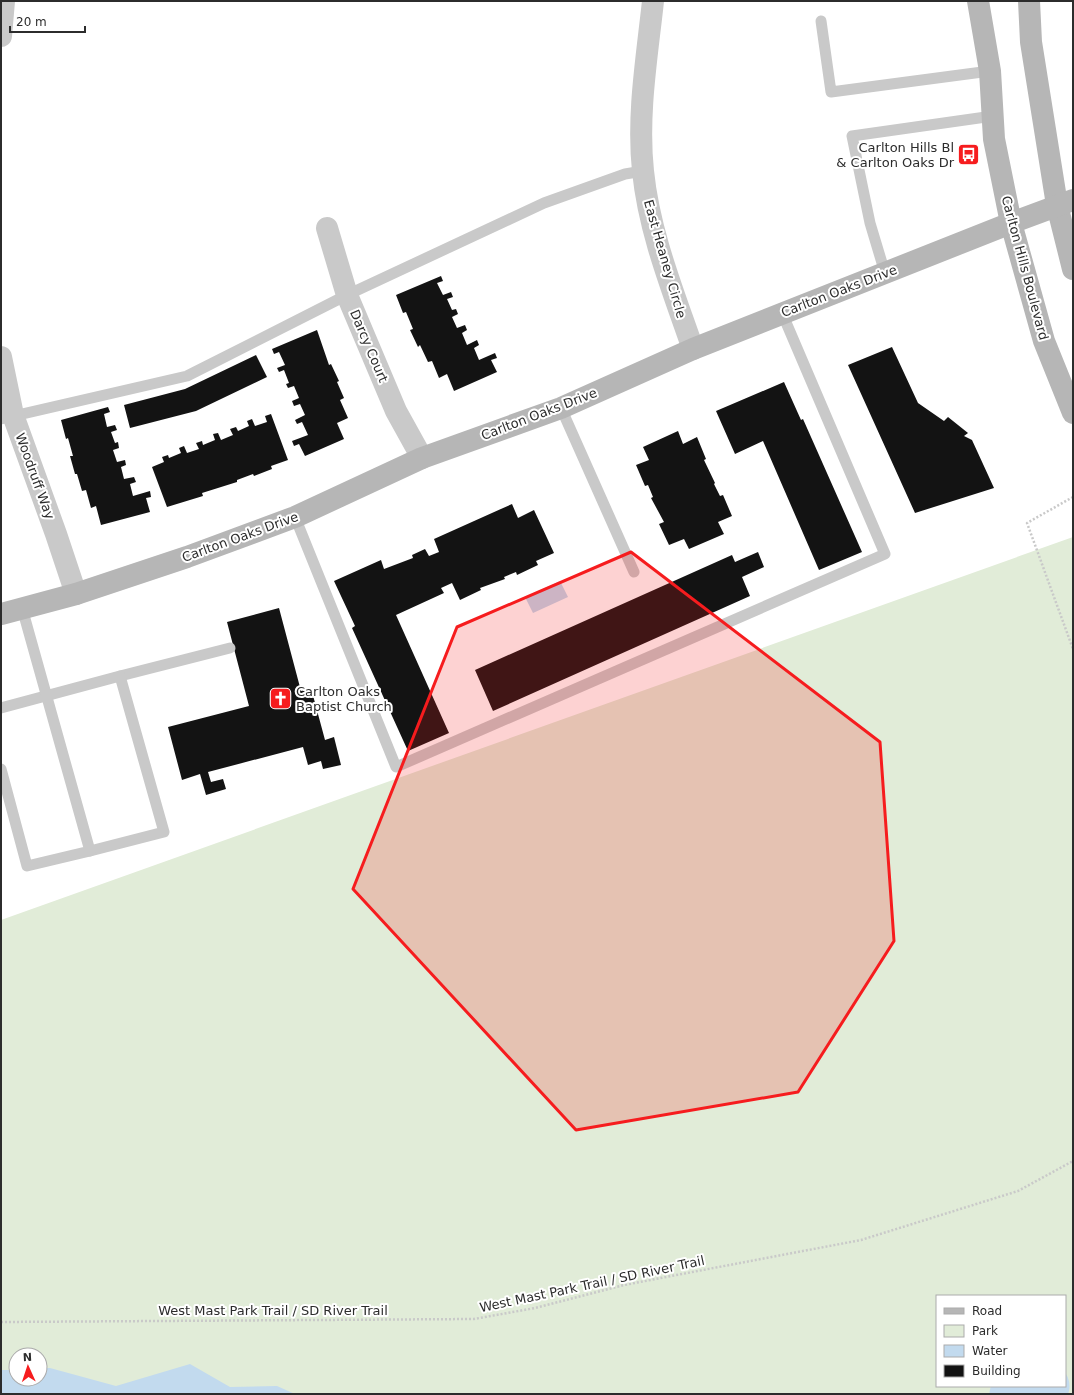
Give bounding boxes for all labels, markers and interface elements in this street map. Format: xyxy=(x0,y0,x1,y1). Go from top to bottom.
scale bar xyxy=(10,8,85,34)
text: 20 m xyxy=(16,15,47,29)
place label: Carlton Hills Bl & Carlton Oaks Dr xyxy=(836,140,955,170)
bus stop icon: Carlton Hills Bl & Carlton Oaks Dr xyxy=(956,141,982,167)
street label: Carlton Hills Boulevard xyxy=(999,194,1051,342)
street label: East Heaney Circle xyxy=(641,198,689,320)
street label: Carlton Oaks Drive xyxy=(779,262,899,320)
street label: Darcy Court xyxy=(347,307,391,385)
street label: Carlton Oaks Drive xyxy=(479,385,599,443)
street label: Woodruff Way xyxy=(12,431,58,521)
street label: Carlton Oaks Drive xyxy=(180,509,300,565)
place label: Carlton Oaks Baptist Church xyxy=(296,684,392,714)
church icon: Carlton Oaks Baptist Church xyxy=(267,685,293,711)
street label: West Mast Park Trail / SD River Trail xyxy=(478,1253,706,1315)
legend xyxy=(936,1295,1066,1387)
street label: West Mast Park Trail / SD River Trail xyxy=(158,1303,388,1318)
text: Road xyxy=(972,1304,1002,1318)
text: Park xyxy=(972,1324,998,1338)
text: Water xyxy=(972,1344,1008,1358)
north arrow xyxy=(8,1347,48,1387)
text: N xyxy=(23,1351,32,1364)
text: Building xyxy=(972,1364,1021,1378)

